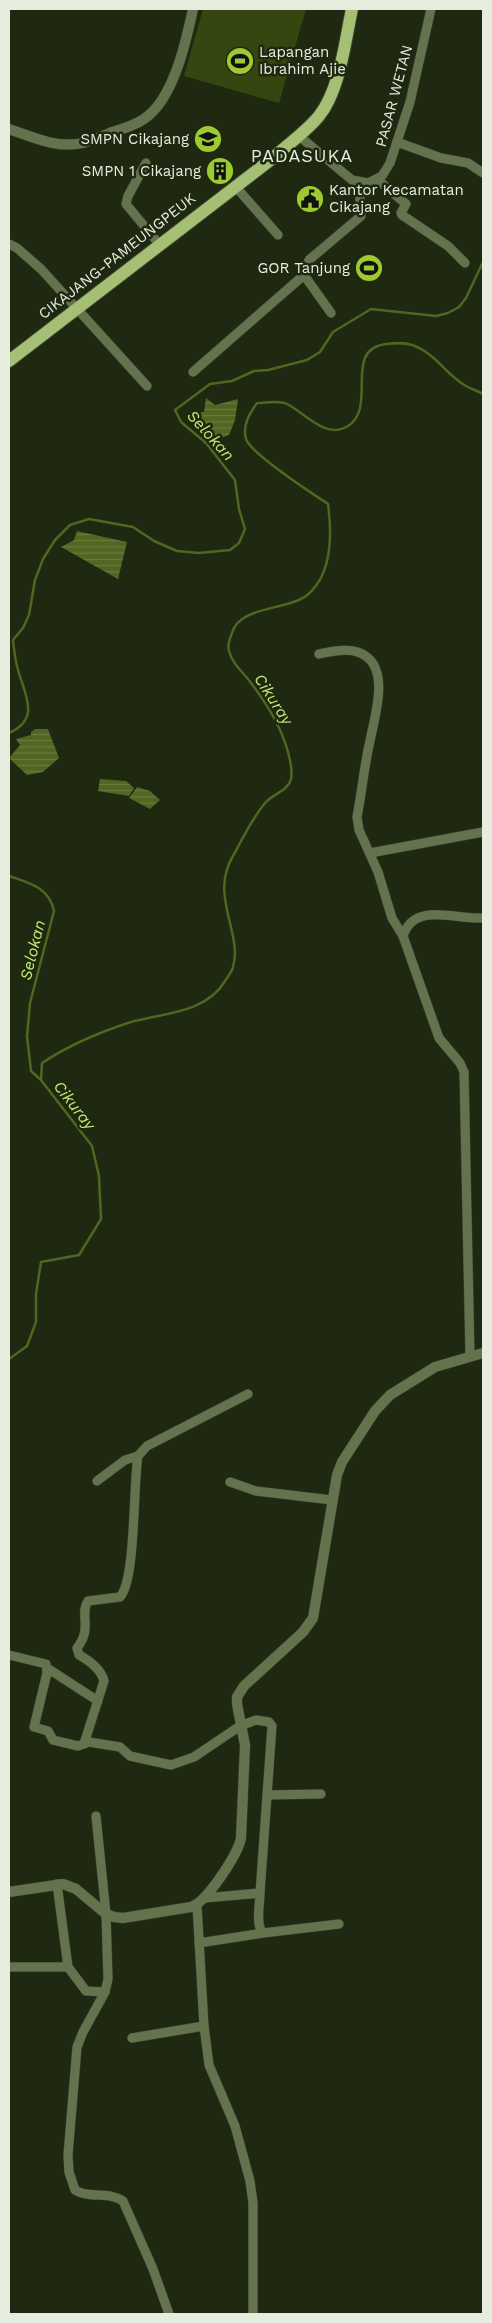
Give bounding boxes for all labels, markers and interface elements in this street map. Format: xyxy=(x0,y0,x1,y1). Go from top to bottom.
place label: Lapangan Ibrahim Ajie xyxy=(259,43,346,78)
street label: PASAR WETAN xyxy=(372,43,416,149)
sports icon: Lapangan Ibrahim Ajie xyxy=(225,46,255,76)
school or university icon: SMPN Cikajang xyxy=(193,124,223,154)
place label: SMPN Cikajang xyxy=(80,130,189,148)
district label: PADASUKA xyxy=(251,145,353,166)
building icon: SMPN 1 Cikajang xyxy=(205,156,235,186)
place label: SMPN 1 Cikajang xyxy=(82,162,201,180)
place label: Kantor Kecamatan Cikajang xyxy=(329,181,464,216)
public building icon: Kantor Kecamatan Cikajang xyxy=(295,184,325,214)
street label: CIKAJANG-PAMEUNGPEUK xyxy=(35,189,199,323)
sports icon: GOR Tanjung xyxy=(354,253,384,283)
place label: GOR Tanjung xyxy=(257,259,350,277)
water label: Selokan xyxy=(183,406,238,465)
water label: Cikuray xyxy=(250,670,298,729)
water label: Selokan xyxy=(16,918,49,982)
water label: Cikuray xyxy=(50,1077,100,1134)

